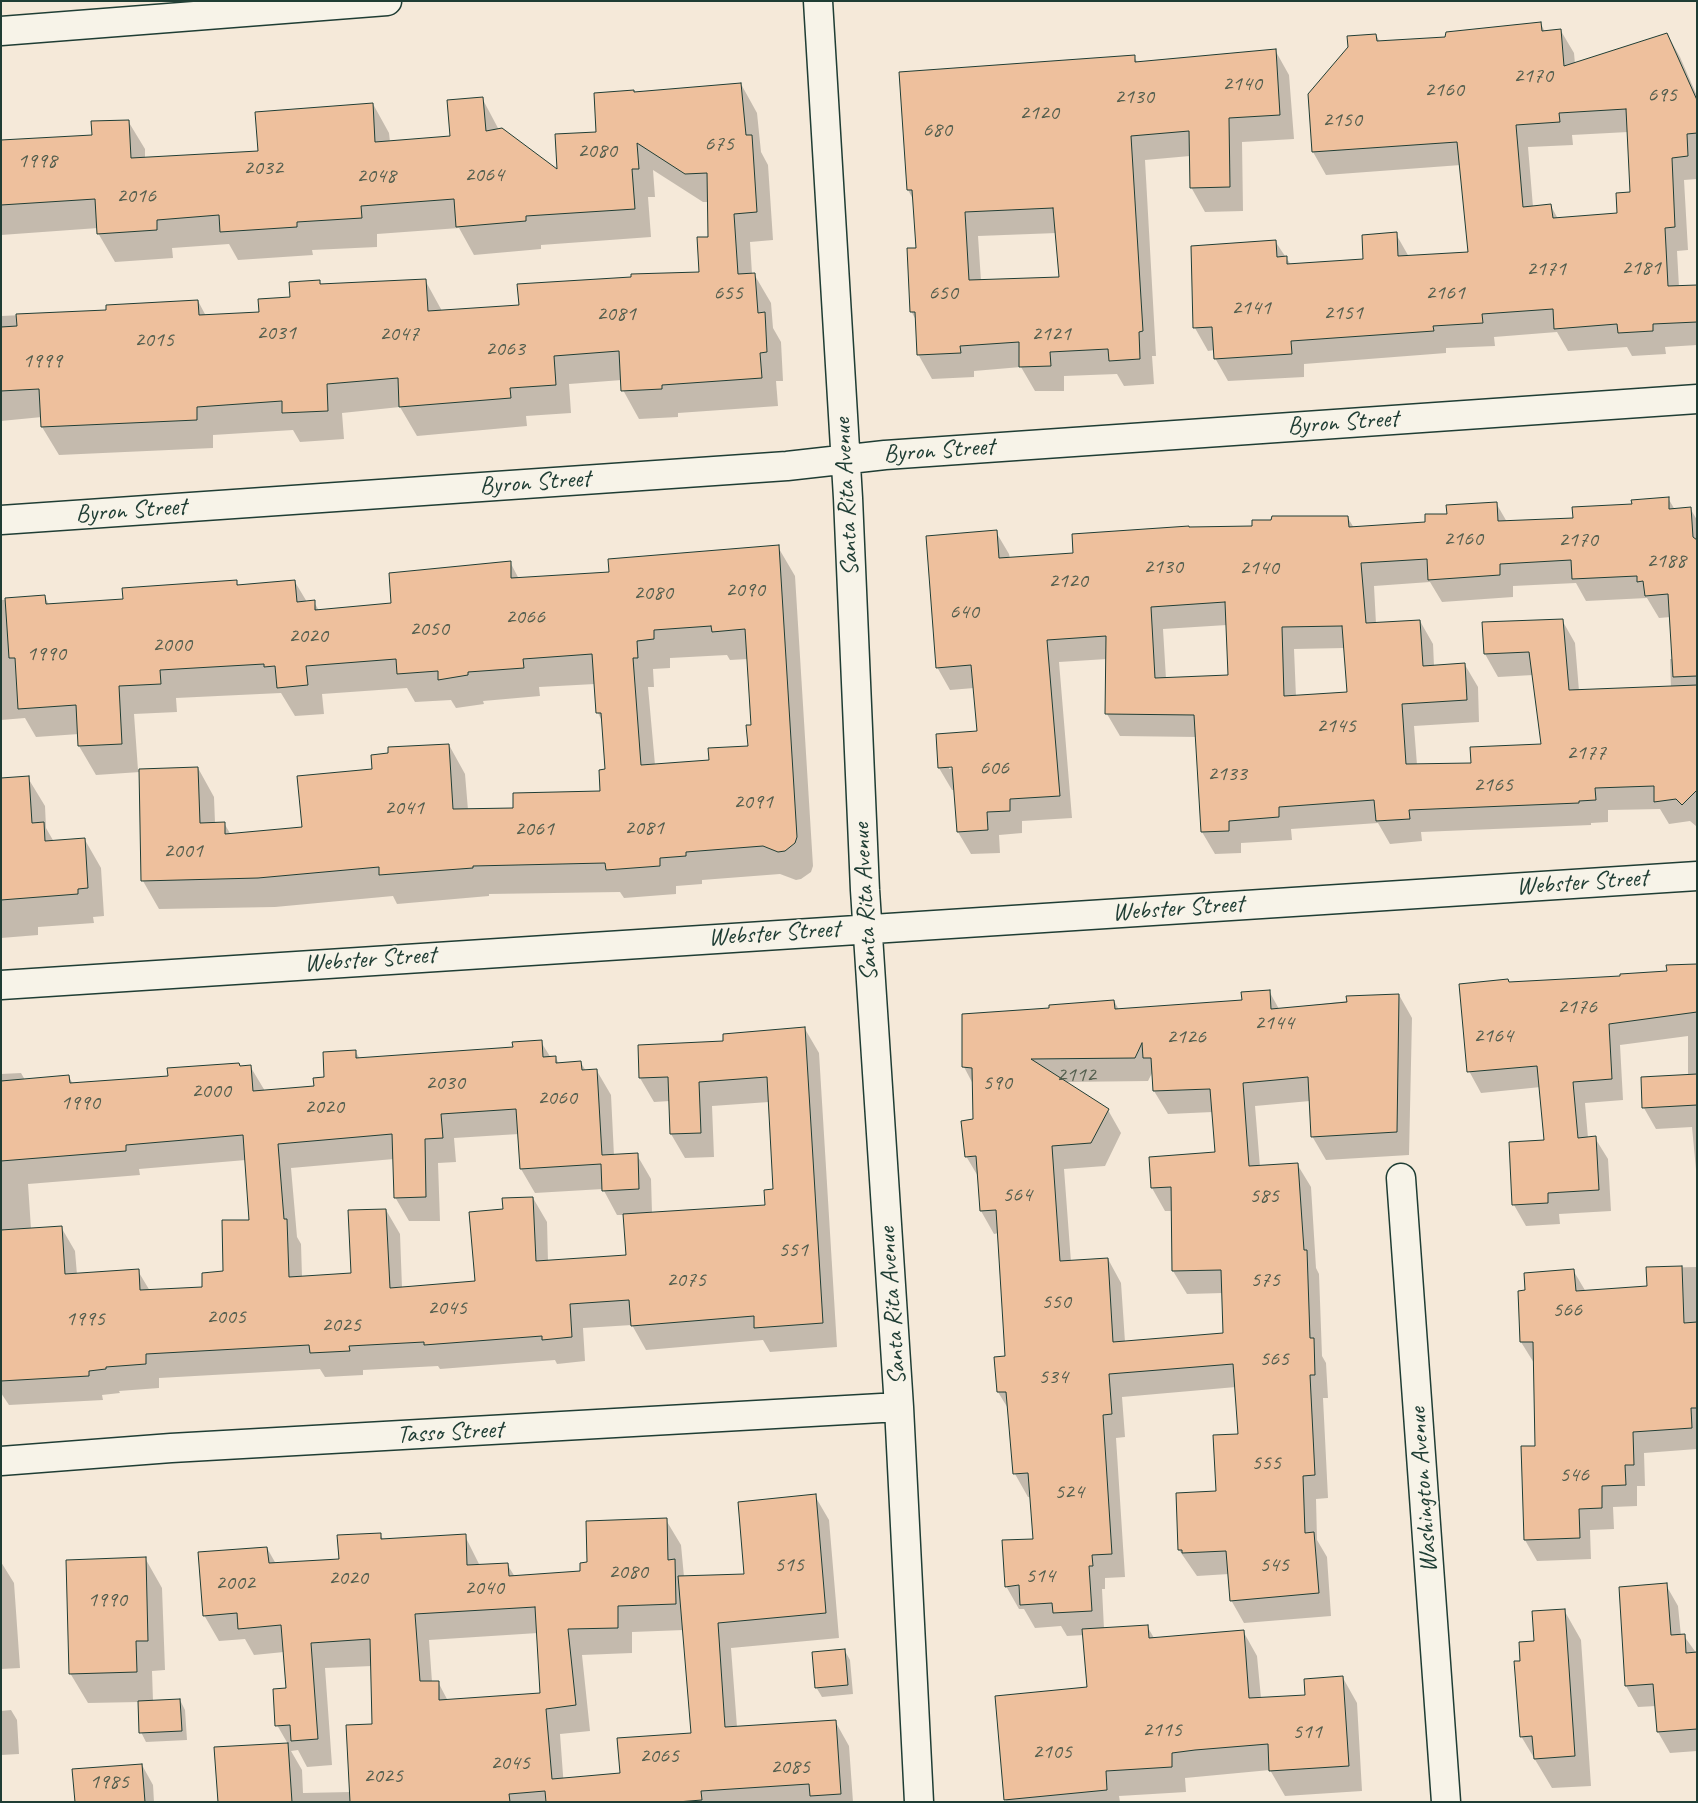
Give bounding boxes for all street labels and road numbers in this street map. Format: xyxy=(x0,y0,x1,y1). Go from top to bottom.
street label: Byron Street xyxy=(1287,404,1399,442)
street label: Santa Rita Avenue xyxy=(828,417,866,577)
street label: Byron Street xyxy=(883,432,995,470)
street label: Byron Street xyxy=(479,464,591,502)
street label: Byron Street xyxy=(75,492,187,530)
street label: Santa Rita Avenue xyxy=(847,822,885,982)
street label: Webster Street xyxy=(1515,863,1649,903)
street label: Webster Street xyxy=(1111,889,1245,929)
street label: Webster Street xyxy=(707,914,841,954)
street label: Webster Street xyxy=(303,940,437,980)
street label: Santa Rita Avenue xyxy=(873,1226,913,1386)
street label: Washington Avenue xyxy=(1403,1406,1445,1574)
street label: Tasso Street xyxy=(396,1415,504,1451)

